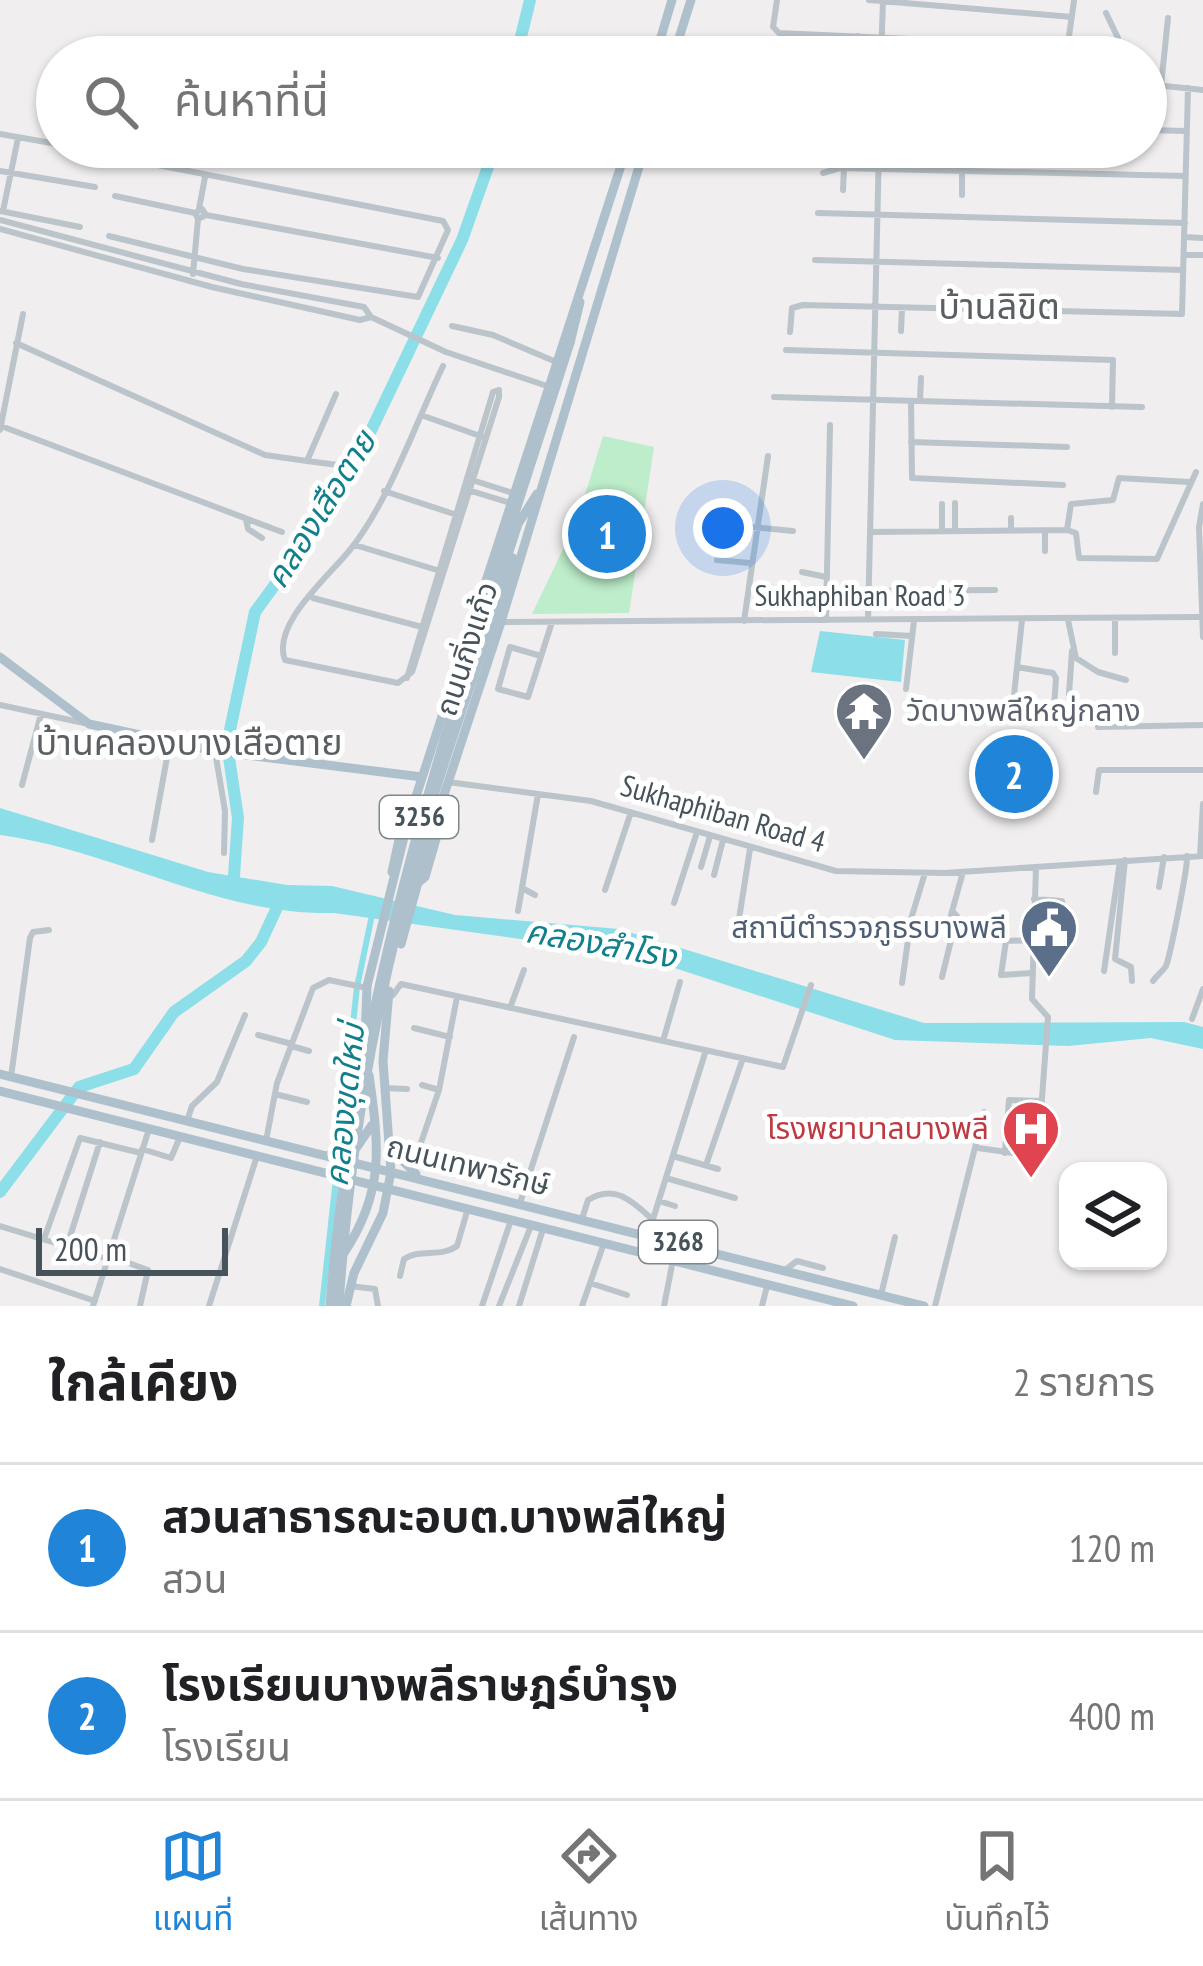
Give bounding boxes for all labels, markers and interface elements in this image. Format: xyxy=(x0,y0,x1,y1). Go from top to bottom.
search box xyxy=(36,36,1167,168)
icon: search xyxy=(78,69,144,135)
text: ค้นหาที่นี่ xyxy=(174,70,329,128)
district label: บ้านลิขิต xyxy=(938,282,1060,329)
water label: คลองเสือตาย xyxy=(254,420,386,595)
pin: 1 xyxy=(568,489,646,579)
your location xyxy=(693,498,753,558)
street label: Sukhaphiban Road 3 xyxy=(754,575,966,614)
street label: ถนนกิ่งแก้ว xyxy=(426,577,506,721)
temple icon: วัดบางพลีใหญ่กลาง xyxy=(833,680,895,762)
place label: วัดบางพลีใหญ่กลาง xyxy=(906,690,1141,729)
district label: บ้านคลองบางเสือตาย xyxy=(35,718,343,765)
pin: 2 xyxy=(975,729,1053,819)
street label: Sukhaphiban Road 4 xyxy=(617,765,830,860)
road number: 3256 xyxy=(380,796,458,838)
public building icon: สถานีตำรวจภูธรบางพลี xyxy=(1018,897,1080,979)
place label: สถานีตำรวจภูธรบางพลี xyxy=(731,907,1007,946)
water label: คลองสำโรง xyxy=(523,908,681,977)
water label: คลองขุดใหม่ xyxy=(314,1016,374,1188)
hospital icon: โรงพยาบาลบางพลี xyxy=(1000,1098,1062,1180)
place label: โรงพยาบาลบางพลี xyxy=(767,1108,989,1147)
street label: ถนนเทพารักษ์ xyxy=(383,1125,554,1204)
map controls xyxy=(1059,1162,1167,1270)
button: layers xyxy=(1059,1162,1167,1270)
road number: 3268 xyxy=(639,1221,717,1263)
scale bar xyxy=(36,1222,228,1275)
text: 200 m xyxy=(54,1227,127,1270)
text: ใกล้เคียง xyxy=(48,1348,238,1414)
text: 2 รายการ xyxy=(1013,1356,1155,1407)
text: สวนสาธารณะอบต.บางพลีใหญ่ xyxy=(162,1486,727,1544)
text: 1 xyxy=(78,1522,96,1573)
text: 120 m xyxy=(1069,1522,1155,1573)
text: สวน xyxy=(162,1553,227,1604)
text: โรงเรียนบางพลีราษฎร์บำรุง xyxy=(162,1654,678,1712)
text: 2 xyxy=(78,1690,96,1741)
text: 400 m xyxy=(1069,1690,1155,1741)
text: โรงเรียน xyxy=(162,1721,291,1772)
tab: แผนที่ xyxy=(153,1823,233,1945)
tab: เส้นทาง xyxy=(539,1823,639,1945)
tab: บันทึกไว้ xyxy=(944,1823,1050,1945)

